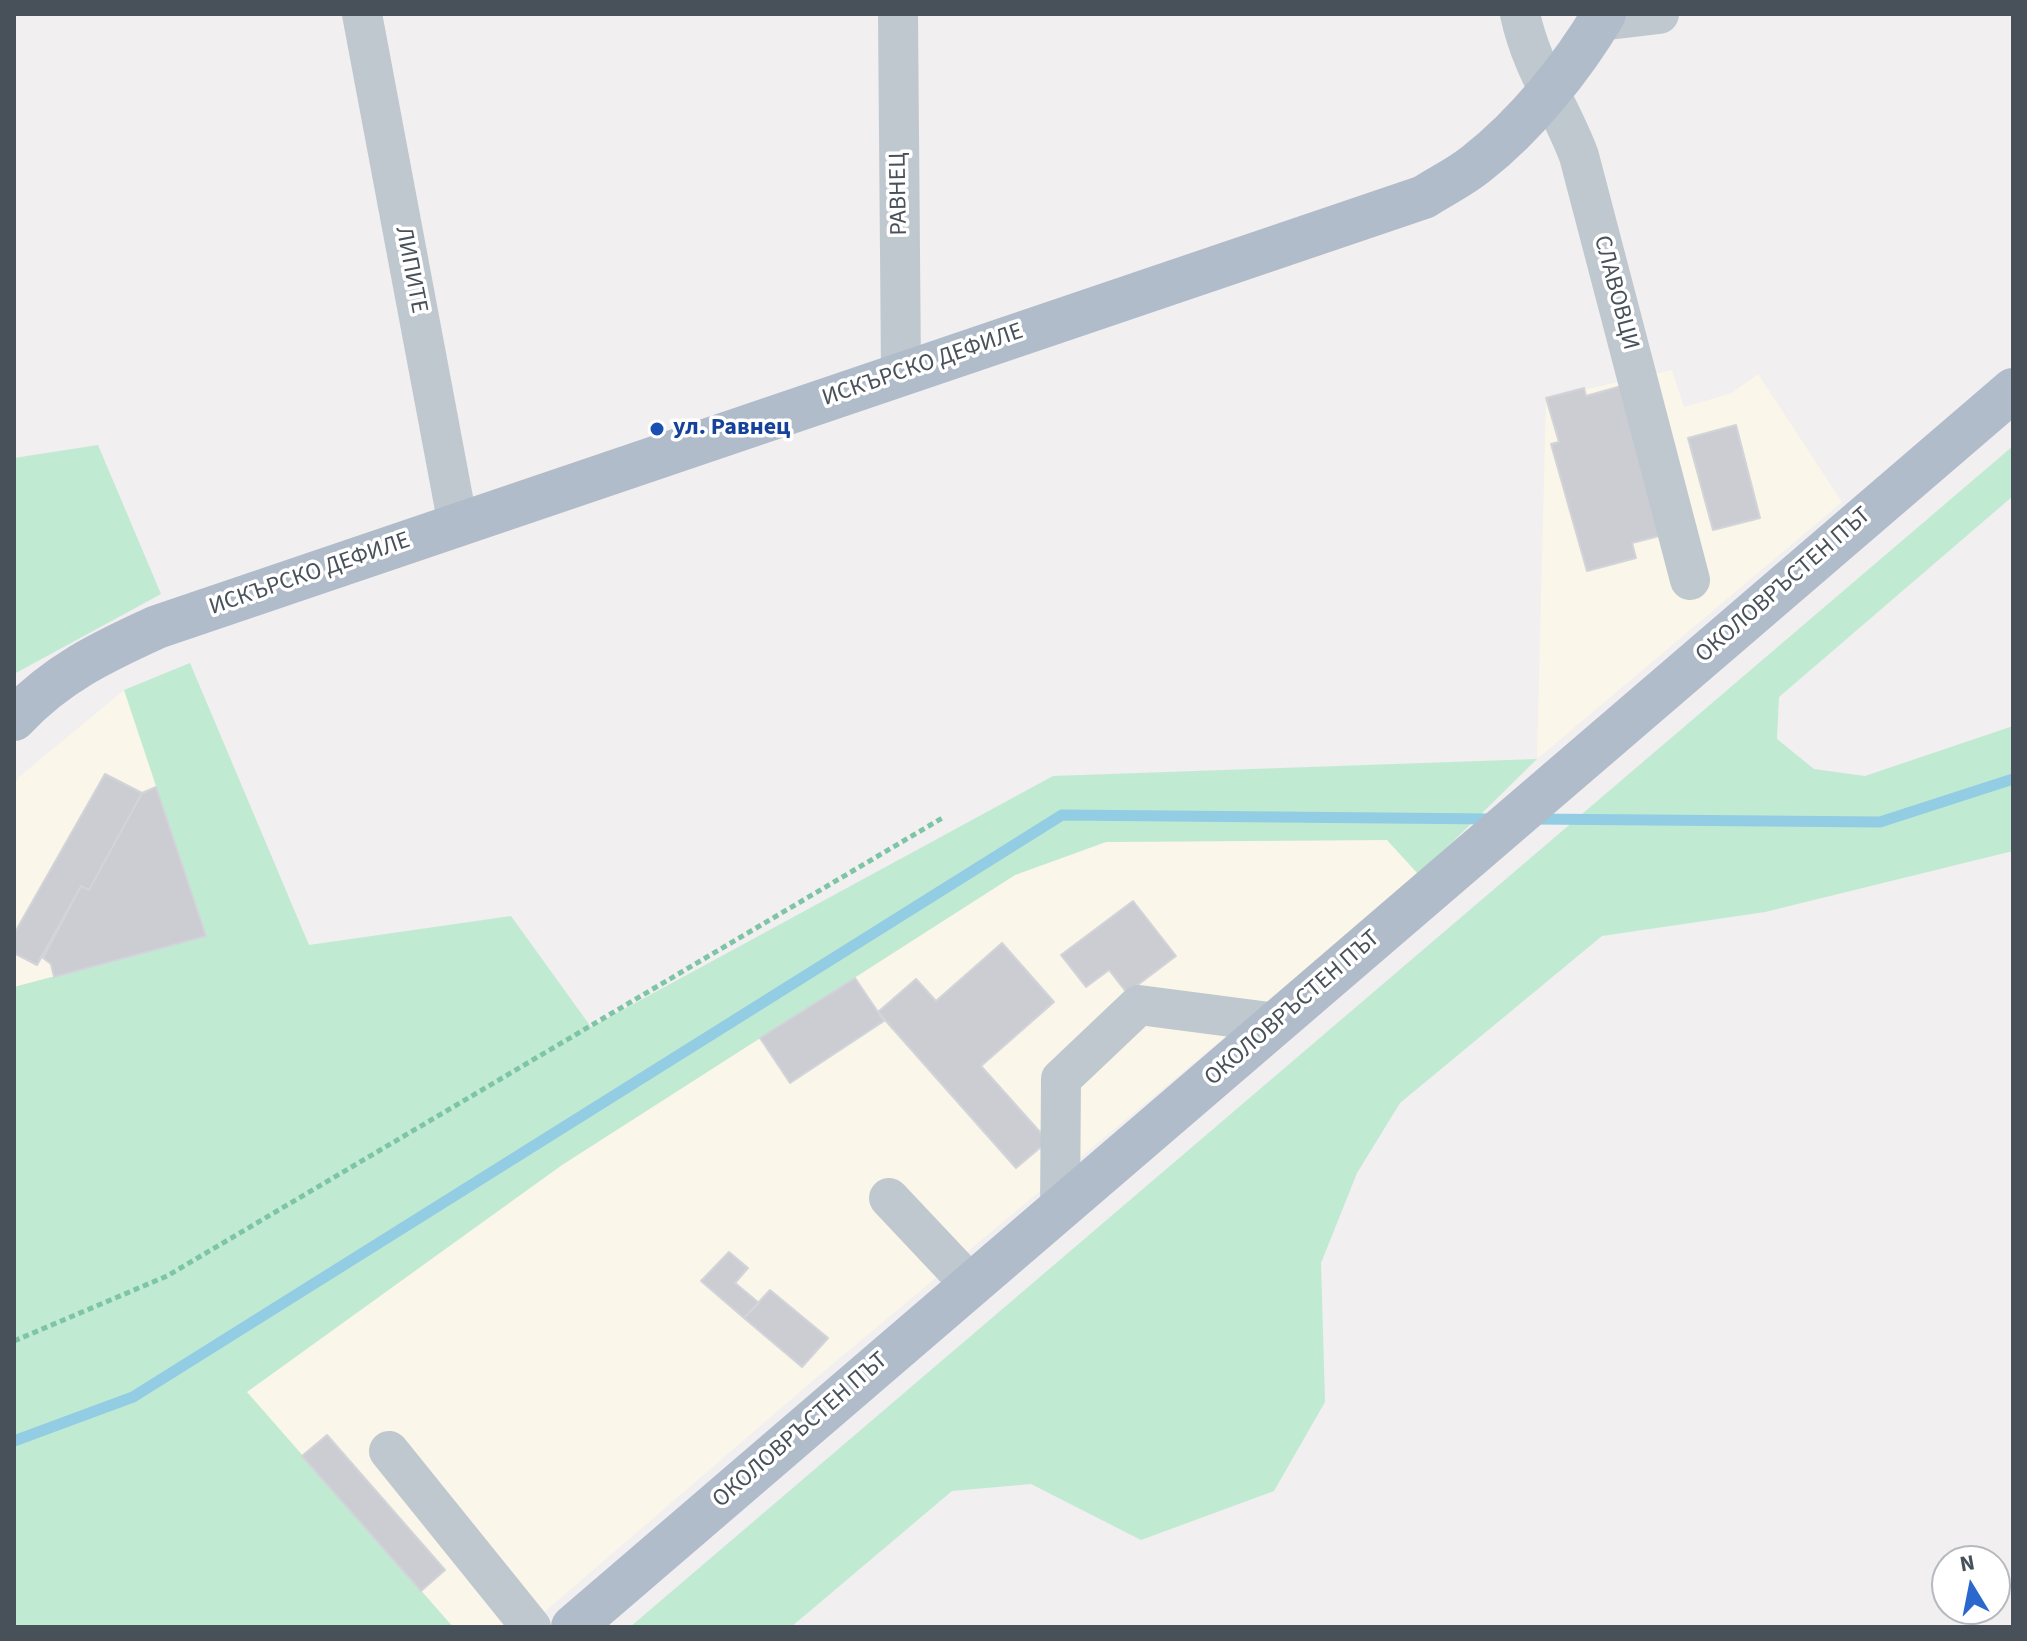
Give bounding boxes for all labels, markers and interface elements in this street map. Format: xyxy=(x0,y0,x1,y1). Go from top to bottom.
street label: РАВНЕЦ xyxy=(885,152,915,236)
street label: ЛИПИТЕ xyxy=(387,224,433,316)
street label: СЛАВОВЦИ xyxy=(1586,233,1644,353)
street label: ИСКЪРСКО ДЕФИЛЕ xyxy=(819,318,1027,414)
place label: ул. Равнец xyxy=(673,415,790,443)
marker: ул. Равнец xyxy=(648,420,666,438)
street label: ОКОЛОВРЪСТЕН ПЪТ xyxy=(1690,502,1878,670)
street label: ИСКЪРСКО ДЕФИЛЕ xyxy=(206,527,414,623)
street label: ОКОЛОВРЪСТЕН ПЪТ xyxy=(1199,925,1387,1093)
street label: ОКОЛОВРЪСТЕН ПЪТ xyxy=(707,1347,895,1515)
north arrow xyxy=(1931,1545,2011,1625)
text: N xyxy=(1957,1546,1977,1580)

